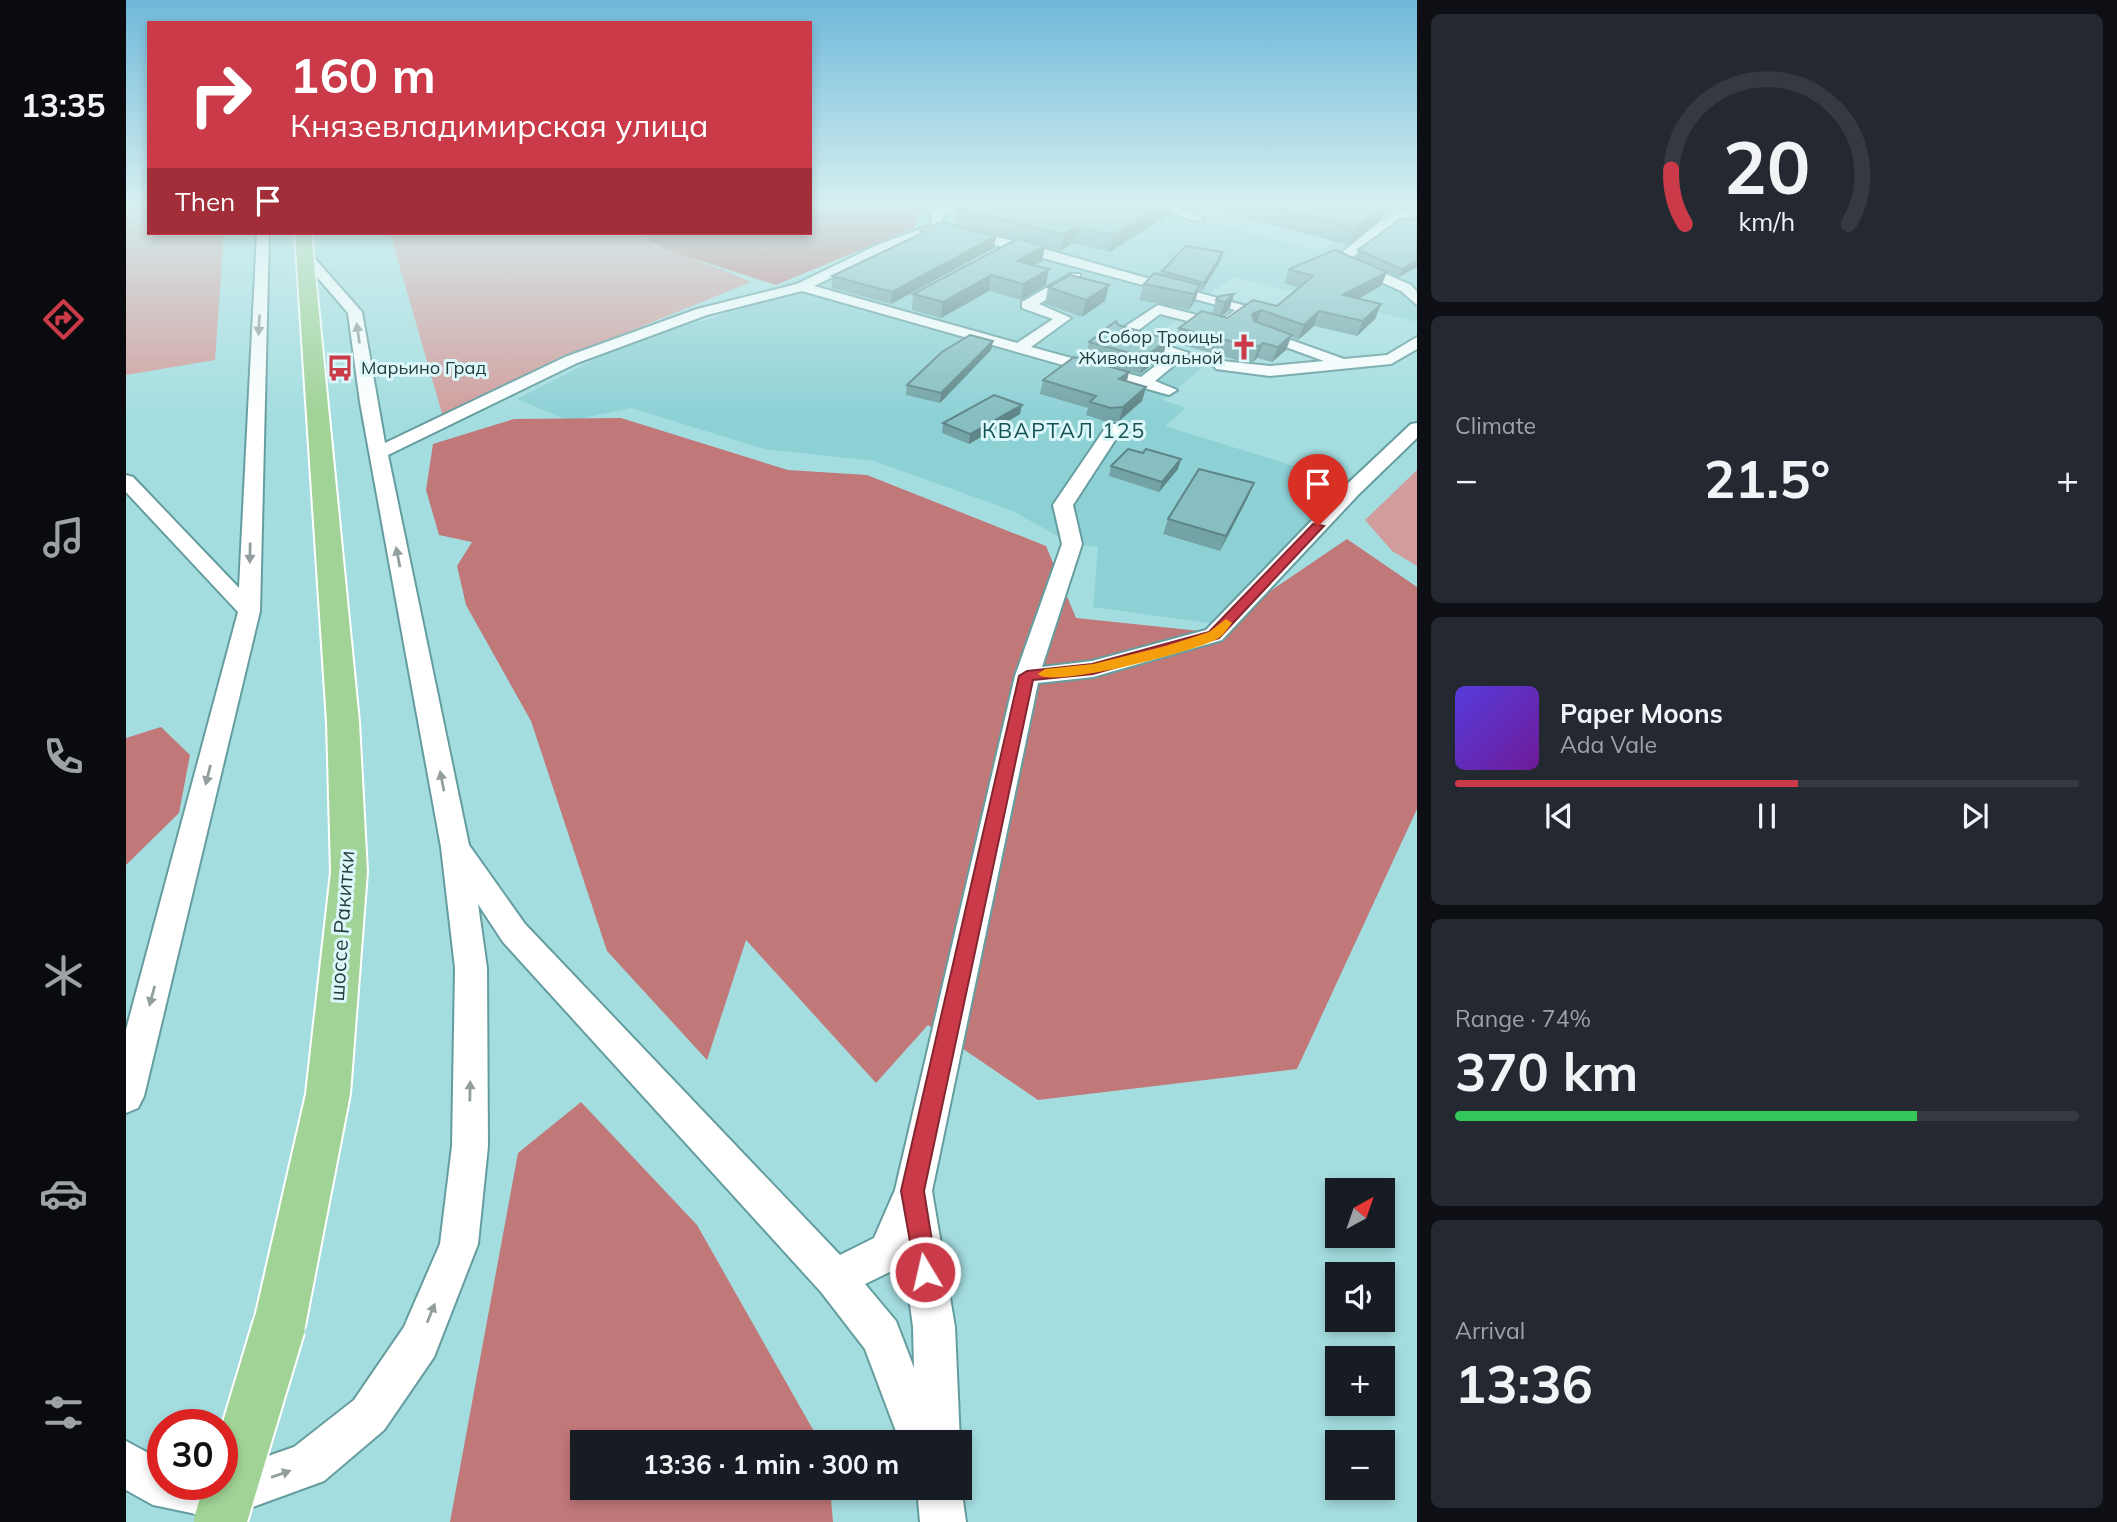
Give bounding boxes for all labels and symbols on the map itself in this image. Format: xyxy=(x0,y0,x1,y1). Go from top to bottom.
one-way arrow xyxy=(253,315,264,337)
one-way arrow xyxy=(352,322,363,344)
place label: Собор Троицы Живоначальной xyxy=(1079,325,1223,369)
church icon: Собор Троицы Живоначальной xyxy=(1229,332,1259,362)
bus stop icon: Марьино Град xyxy=(325,353,355,383)
place label: Марьино Град xyxy=(361,356,486,379)
district label: КВАРТАЛ 125 xyxy=(982,417,1146,443)
pin xyxy=(1288,454,1348,526)
one-way arrow xyxy=(245,542,256,564)
one-way arrow xyxy=(392,546,403,568)
one-way arrow xyxy=(203,764,214,786)
one-way arrow xyxy=(436,769,447,791)
street label: шоссе Ракитки xyxy=(323,850,359,1002)
one-way arrow xyxy=(146,985,157,1007)
one-way arrow xyxy=(464,1080,476,1102)
north arrow xyxy=(1325,1178,1395,1248)
position arrow xyxy=(888,1235,962,1309)
one-way arrow xyxy=(425,1302,436,1323)
speed limit sign: 30 xyxy=(147,1409,238,1500)
one-way arrow xyxy=(271,1468,292,1479)

